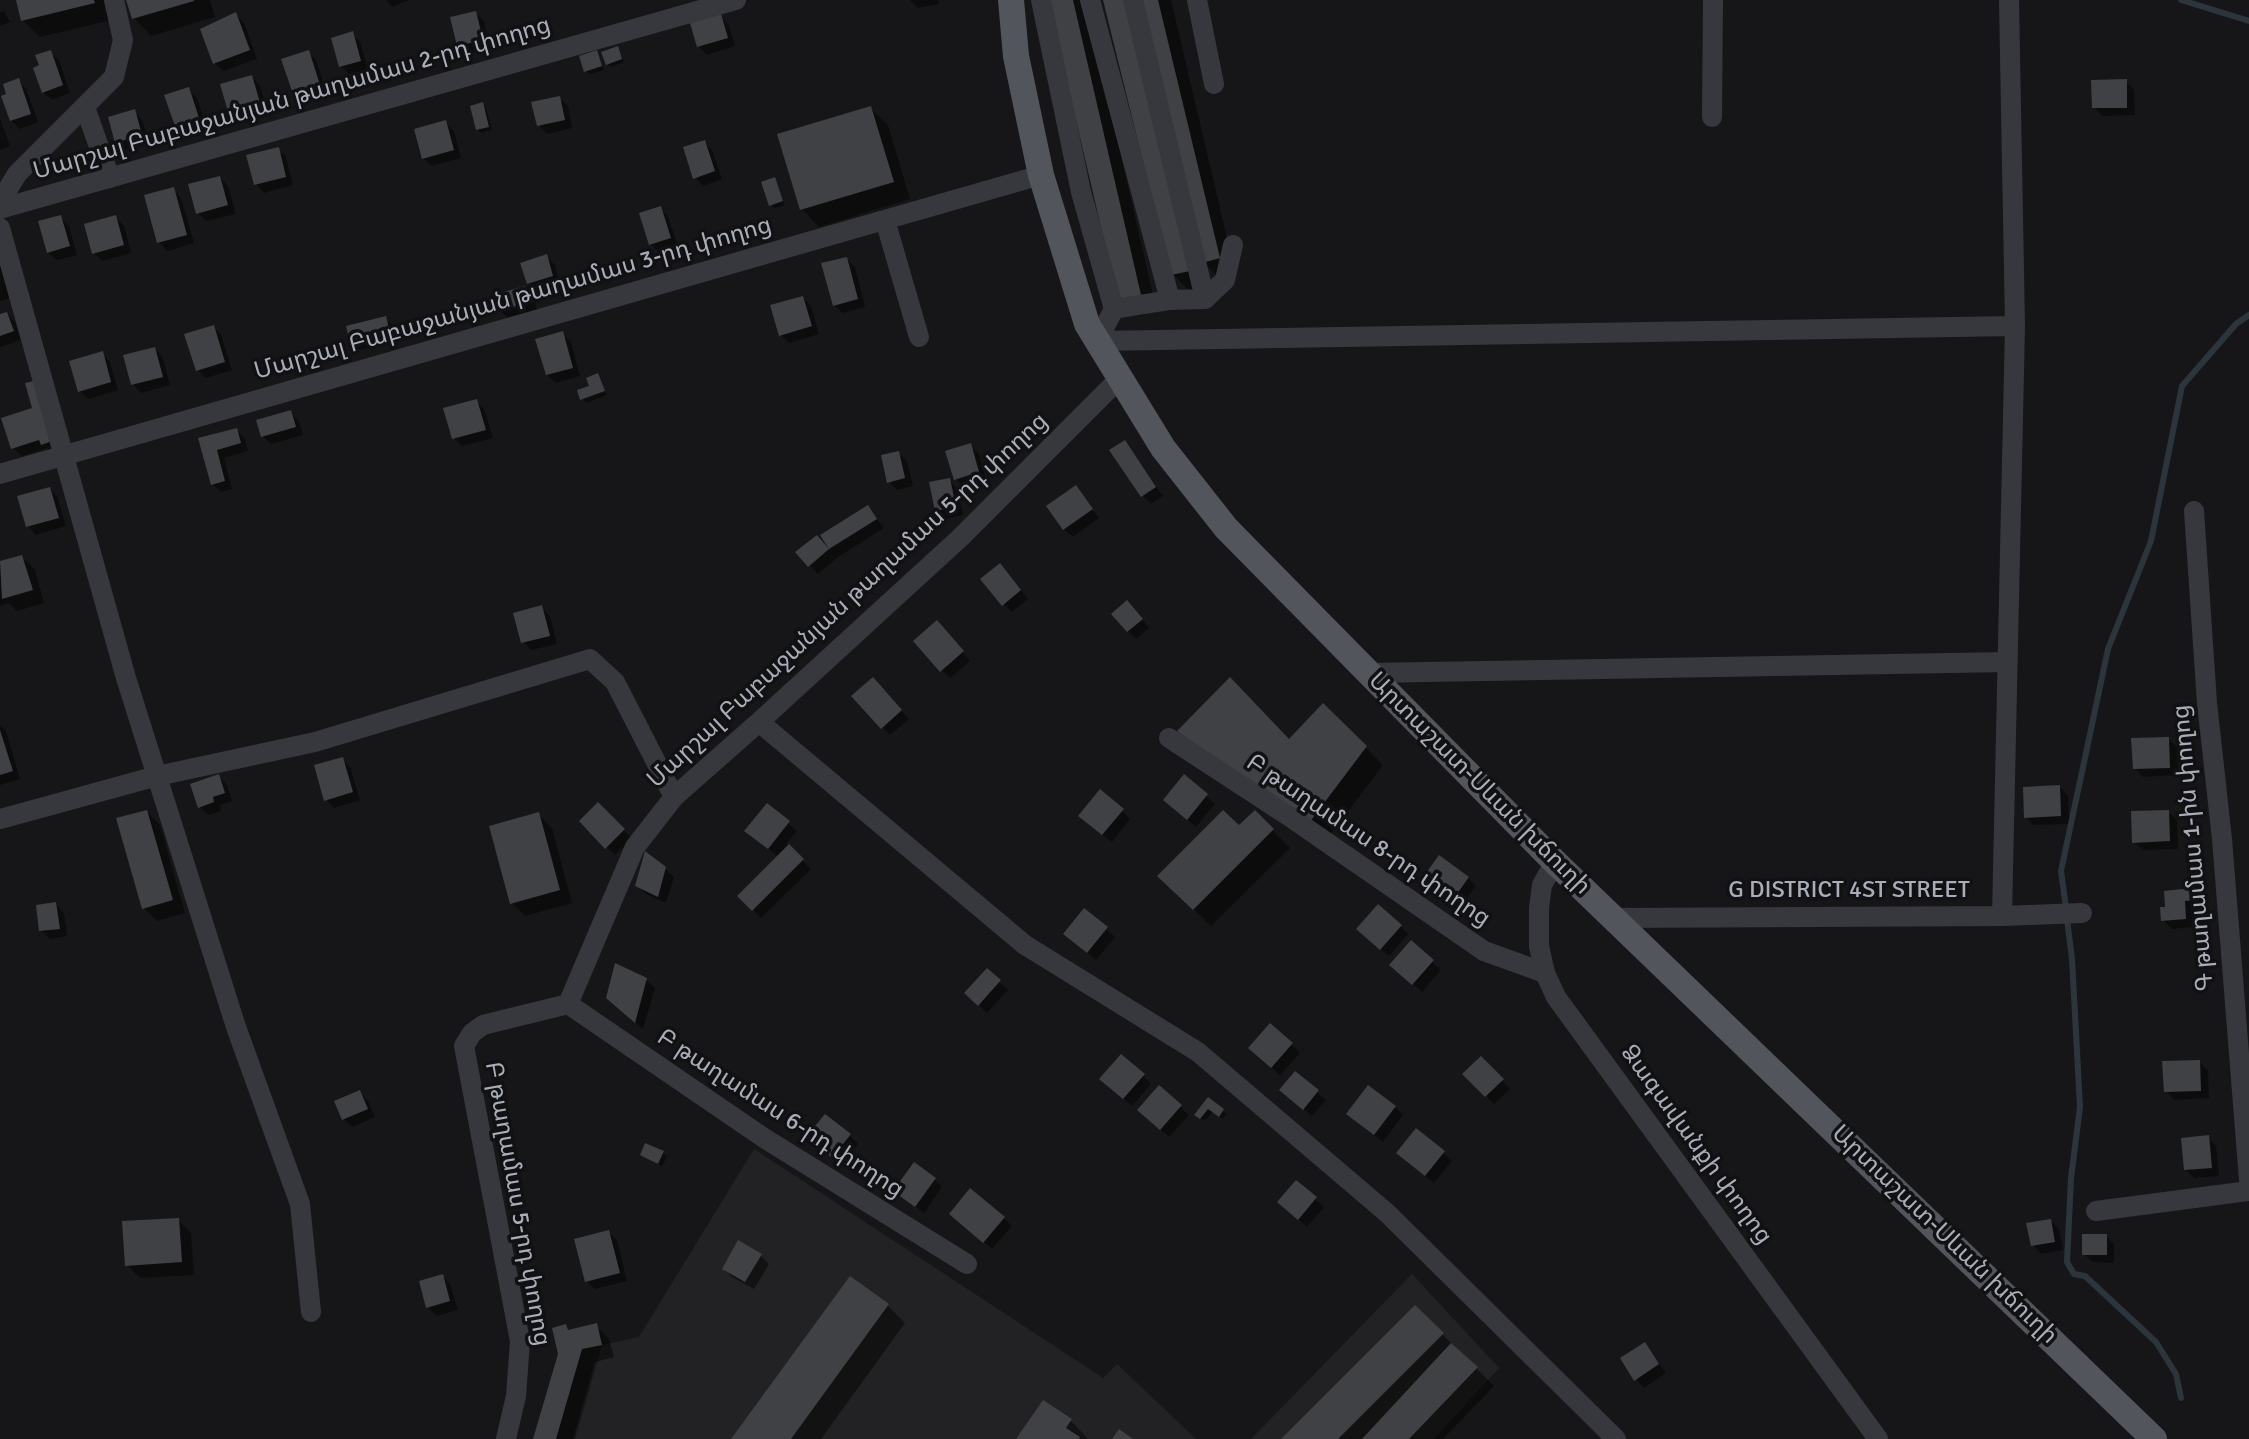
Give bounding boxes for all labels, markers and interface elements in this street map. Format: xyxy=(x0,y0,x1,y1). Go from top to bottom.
street label: Մարշալ Բաբաջանյան թաղամաս 2-րդ փողոց xyxy=(30,11,554,187)
street label: Մարշալ Բաբաջանյան թաղամաս 3-րդ փողոց xyxy=(251,211,775,387)
street label: Մարշալ Բաբաջանյան թաղամաս 5-րդ փողոց xyxy=(642,407,1054,795)
street label: Արտաշատ-Սևան խճուղի xyxy=(1362,667,1596,901)
street label: Գ թաղամաս 1-ին փողոց xyxy=(2167,703,2221,993)
street label: Բ թաղամաս 8-րդ փողոց xyxy=(1240,748,1496,934)
street label: G DISTRICT 4ST STREET xyxy=(1728,877,1970,905)
street label: Բ թաղամաս 6-րդ փողոց xyxy=(651,1023,909,1205)
street label: Ձագավանքի փողոց xyxy=(1614,1040,1778,1250)
street label: Բ թաղամաս 5-րդ փողոց xyxy=(478,1060,556,1348)
street label: Արտաշատ-Սևան խճուղի xyxy=(1825,1120,2063,1350)

